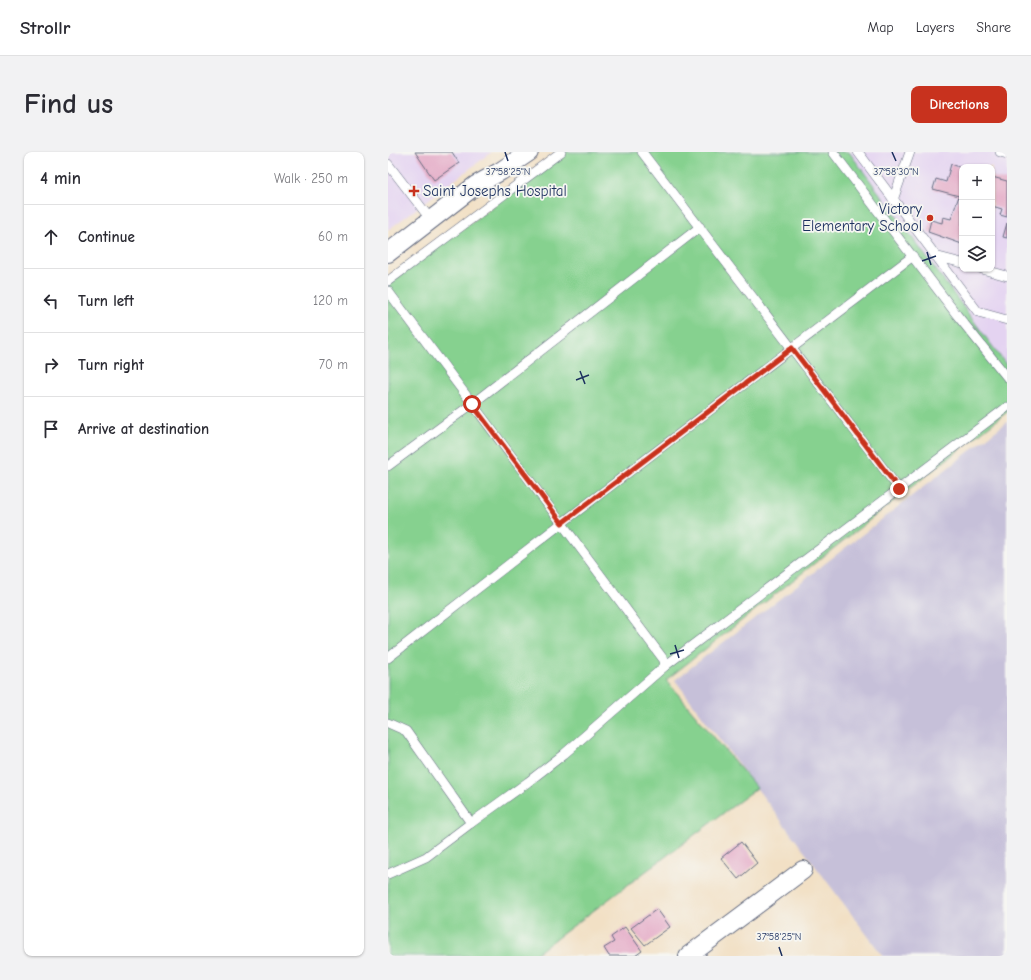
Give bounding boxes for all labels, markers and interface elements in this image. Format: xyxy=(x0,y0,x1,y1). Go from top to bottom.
text: Strollr xyxy=(20,17,70,39)
text: Map xyxy=(867,19,894,36)
text: Layers xyxy=(916,19,954,36)
text: Share xyxy=(976,19,1011,36)
button: Directions xyxy=(911,86,1007,123)
text: Find us xyxy=(24,88,113,120)
map controls xyxy=(959,164,995,272)
button: + xyxy=(959,164,995,200)
text: 37°58'25"N xyxy=(486,166,530,178)
text: 37°58'30"N xyxy=(873,166,919,178)
text: 4 min xyxy=(40,169,81,188)
text: Walk · 250 m xyxy=(274,171,348,186)
place label: Saint Josephs Hospital xyxy=(423,182,567,200)
marker: Saint Josephs Hospital xyxy=(408,185,420,197)
place label: Victory Elementary School xyxy=(802,200,922,235)
button: − xyxy=(959,200,995,236)
marker: Victory Elementary School xyxy=(925,213,935,223)
icon: ahead xyxy=(40,226,62,248)
text: Continue xyxy=(78,228,135,246)
text: 60 m xyxy=(318,229,348,244)
button: layers xyxy=(959,236,995,272)
icon: left xyxy=(40,290,62,312)
text: Turn left xyxy=(78,292,134,310)
text: 120 m xyxy=(313,293,348,308)
icon: right xyxy=(40,354,62,376)
text: Turn right xyxy=(78,356,144,374)
text: 70 m xyxy=(319,357,348,372)
route start xyxy=(463,395,481,413)
icon: arrive xyxy=(40,418,62,440)
text: Arrive at destination xyxy=(78,420,209,438)
route end xyxy=(890,480,908,498)
text: 37°58'25"N xyxy=(757,931,801,943)

